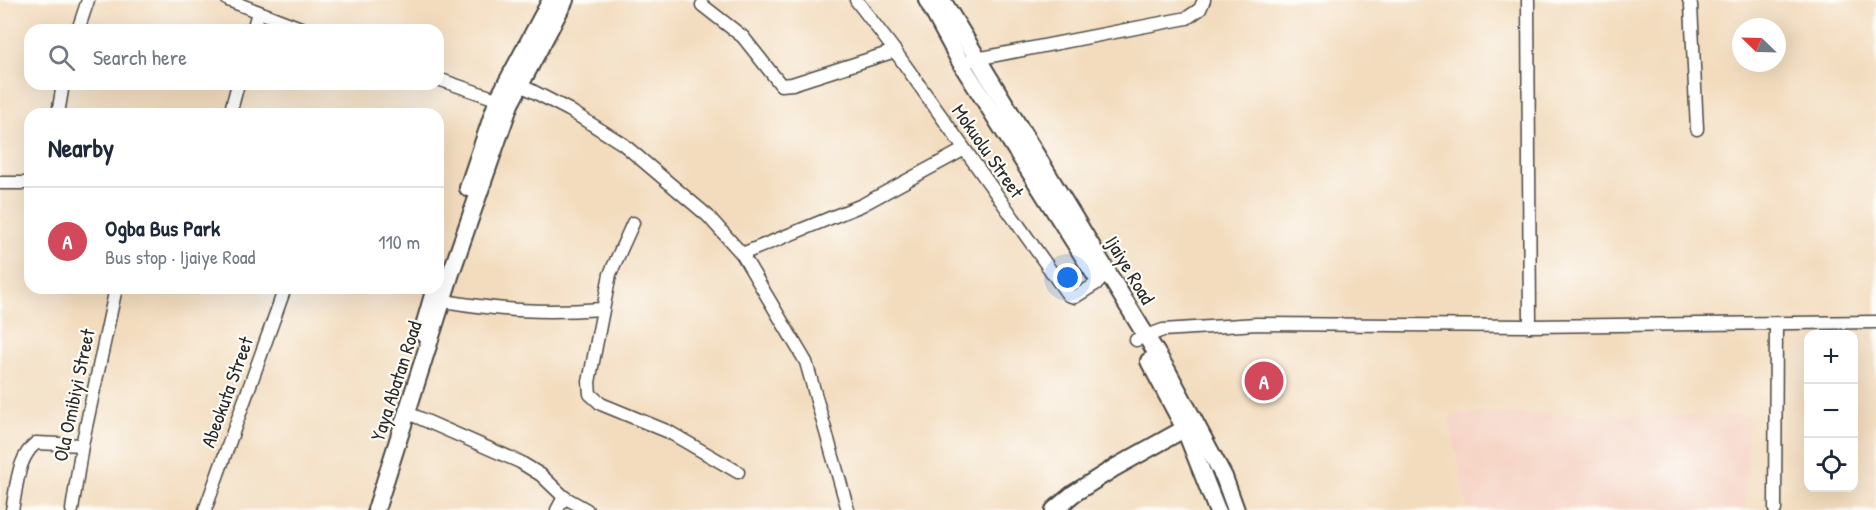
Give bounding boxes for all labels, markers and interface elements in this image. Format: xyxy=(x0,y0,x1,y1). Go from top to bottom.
north arrow xyxy=(1732,18,1786,72)
search box xyxy=(24,24,444,90)
icon: search xyxy=(45,41,78,74)
text: Search here xyxy=(93,42,187,72)
street label: Mokuolu Street xyxy=(946,98,1031,204)
text: Nearby xyxy=(48,130,114,165)
text: Ogba Bus Park xyxy=(105,213,220,243)
text: A xyxy=(63,228,72,255)
text: 110 m xyxy=(378,228,420,255)
street label: Ijaiye Road xyxy=(1099,230,1162,309)
text: Bus stop · Ijaiye Road xyxy=(105,243,255,270)
your location xyxy=(1053,263,1082,292)
street label: Yaya Abatan Road xyxy=(363,317,428,444)
street label: Ola Omibiyi Street xyxy=(46,325,101,464)
map controls xyxy=(1804,330,1858,492)
button: + xyxy=(1804,330,1858,384)
street label: Abeokuta Street xyxy=(194,332,259,451)
pin: A xyxy=(1244,358,1284,404)
button: − xyxy=(1804,384,1858,438)
button: locate xyxy=(1804,438,1858,492)

